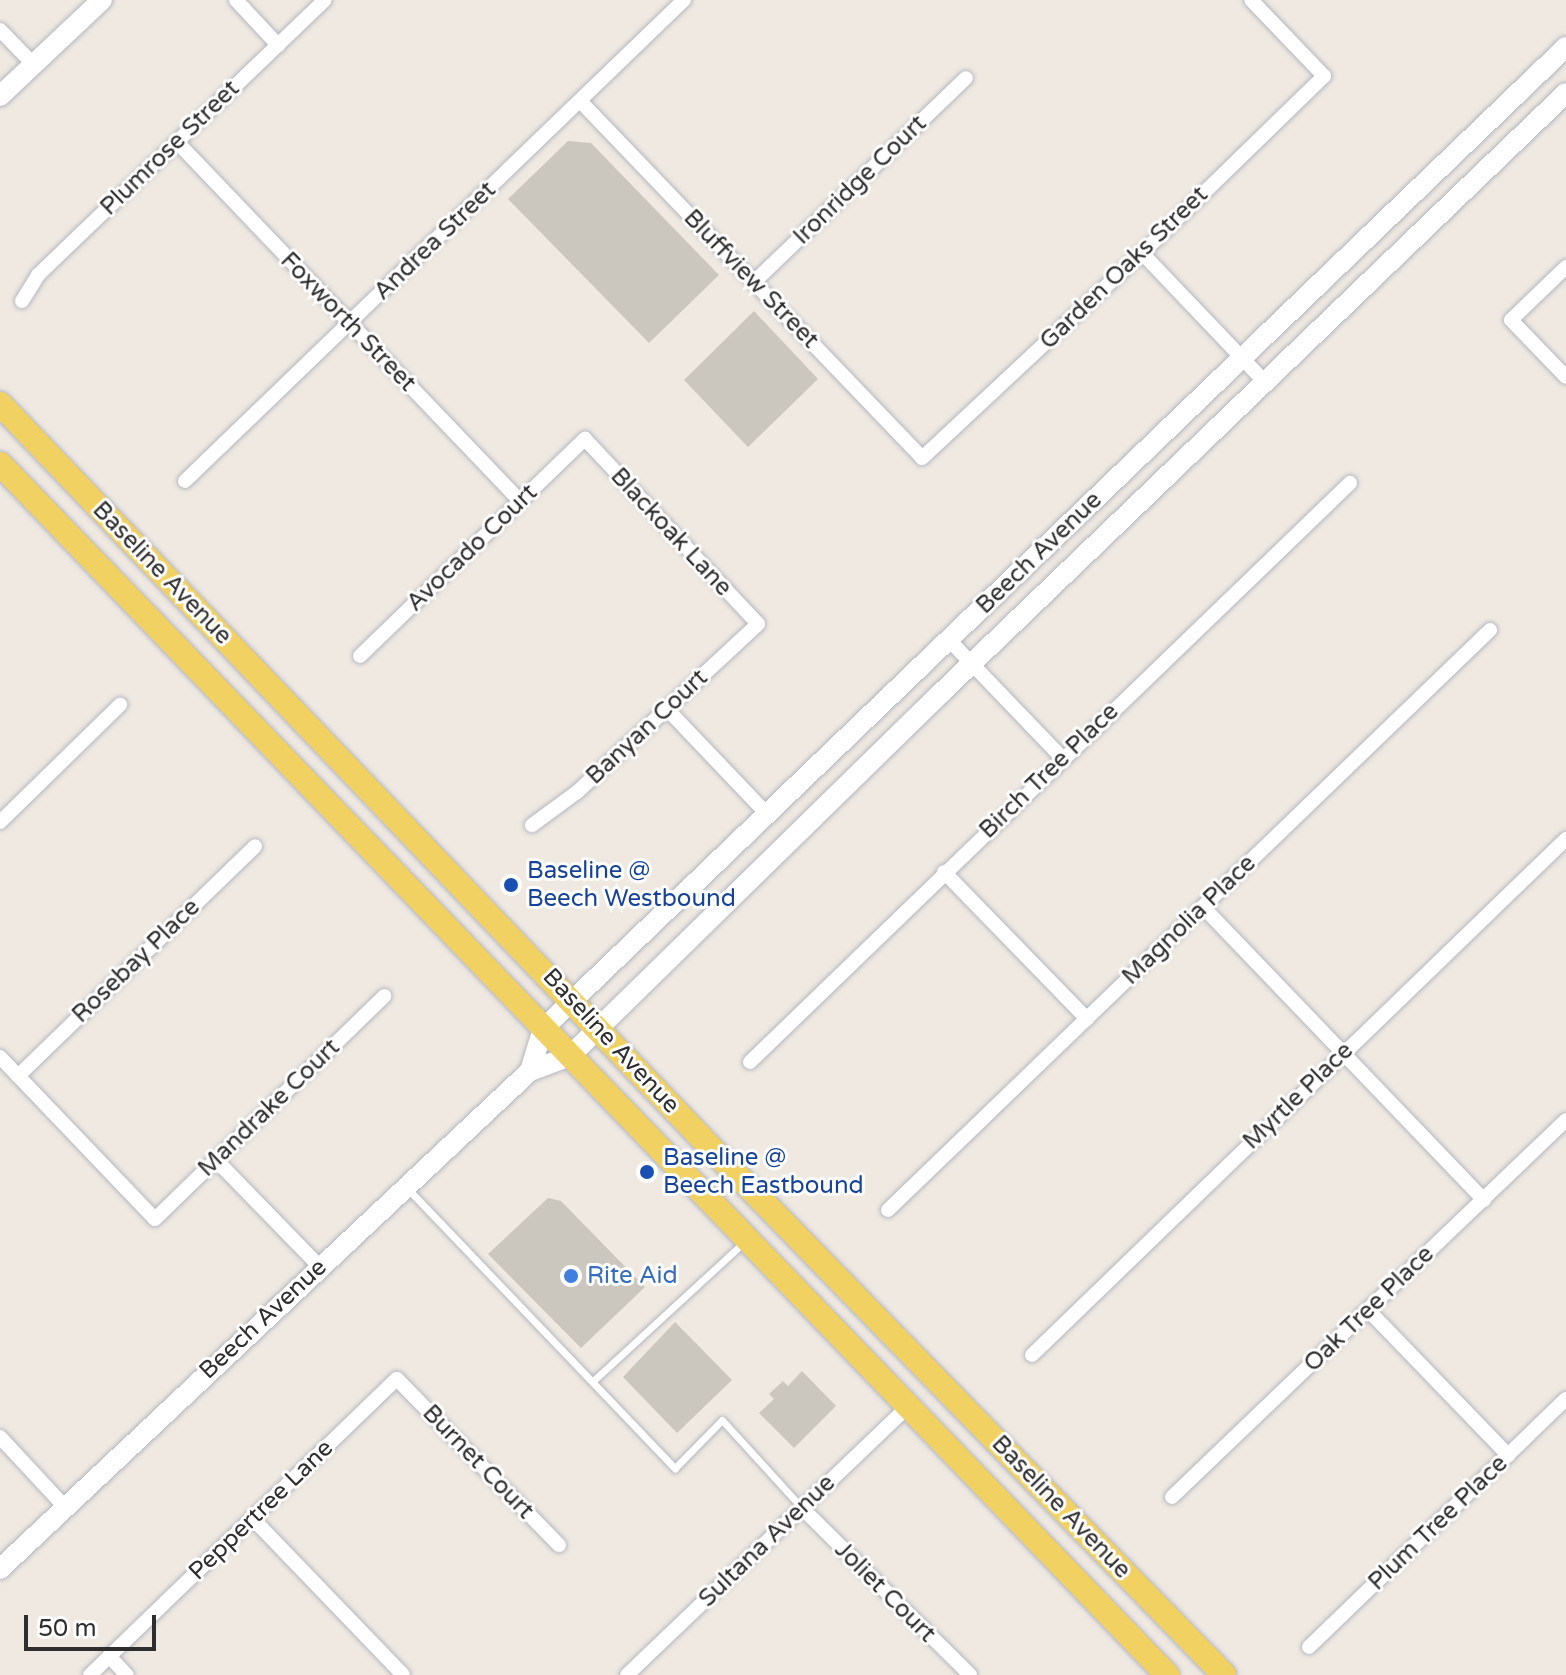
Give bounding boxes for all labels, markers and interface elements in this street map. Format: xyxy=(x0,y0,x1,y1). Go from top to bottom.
street label: Plumrose Street xyxy=(95,74,245,222)
street label: Ironridge Court xyxy=(787,109,933,251)
street label: Andrea Street xyxy=(368,176,502,306)
street label: Garden Oaks Street xyxy=(1034,180,1214,356)
street label: Bluffview Street xyxy=(678,204,824,354)
street label: Foxworth Street xyxy=(274,246,422,398)
street label: Blackoak Lane xyxy=(604,462,738,602)
street label: Avocado Court xyxy=(401,478,543,618)
street label: Beech Avenue xyxy=(970,486,1108,620)
street label: Baseline Avenue xyxy=(87,496,237,650)
street label: Banyan Court xyxy=(580,663,714,791)
street label: Birch Tree Place xyxy=(974,697,1124,845)
street label: Magnolia Place xyxy=(1116,849,1262,991)
place label: Baseline @ Beech Westbound xyxy=(527,857,736,913)
marker: Baseline @ Beech Westbound xyxy=(502,876,520,894)
street label: Rosebay Place xyxy=(66,893,206,1029)
street label: Baseline Avenue xyxy=(537,963,685,1119)
street label: Mandrake Court xyxy=(192,1033,346,1183)
street label: Myrtle Place xyxy=(1237,1036,1359,1156)
place label: Baseline @ Beech Eastbound xyxy=(663,1144,864,1200)
marker: Baseline @ Beech Eastbound xyxy=(638,1163,656,1181)
street label: Oak Tree Place xyxy=(1298,1240,1440,1378)
street label: Beech Avenue xyxy=(193,1253,333,1385)
place label: Rite Aid xyxy=(587,1262,678,1290)
marker: Rite Aid xyxy=(562,1267,580,1285)
street label: Burnet Court xyxy=(416,1399,540,1525)
street label: Baseline Avenue xyxy=(986,1430,1136,1584)
street label: Peppertree Lane xyxy=(183,1434,339,1586)
street label: Plum Tree Place xyxy=(1363,1449,1513,1597)
street label: Sultana Avenue xyxy=(693,1469,841,1613)
street label: Joliet Court xyxy=(829,1536,941,1648)
scale bar xyxy=(28,1599,160,1649)
text: 50 m xyxy=(38,1614,96,1643)

